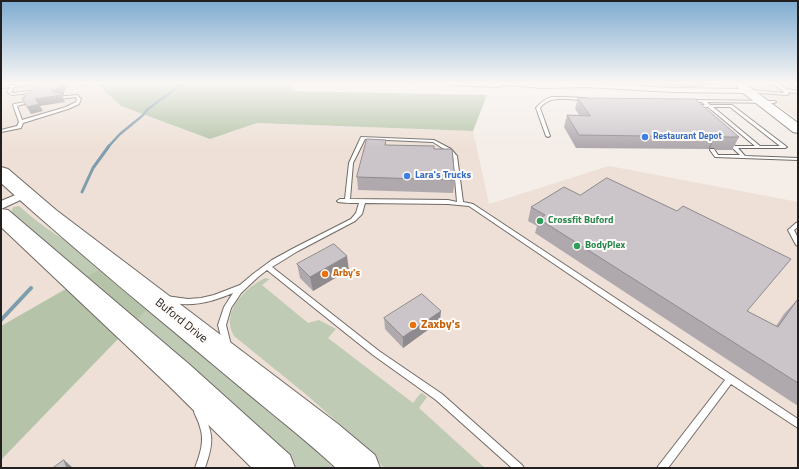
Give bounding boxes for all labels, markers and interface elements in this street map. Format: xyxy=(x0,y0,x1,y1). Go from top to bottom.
marker: Restaurant Depot xyxy=(640,132,650,142)
place label: Restaurant Depot xyxy=(653,132,722,142)
place label: Lara's Trucks xyxy=(415,170,471,182)
marker: Lara's Trucks xyxy=(402,171,412,181)
place label: Crossfit Buford xyxy=(548,215,614,227)
marker: Crossfit Buford xyxy=(535,216,545,226)
place label: BodyPlex xyxy=(585,240,625,252)
marker: BodyPlex xyxy=(572,241,582,251)
place label: Arby's xyxy=(333,268,360,280)
marker: Arby's xyxy=(320,269,330,279)
street label: Buford Drive xyxy=(152,296,210,346)
place label: Zaxby's xyxy=(421,318,460,332)
marker: Zaxby's xyxy=(408,320,418,330)

